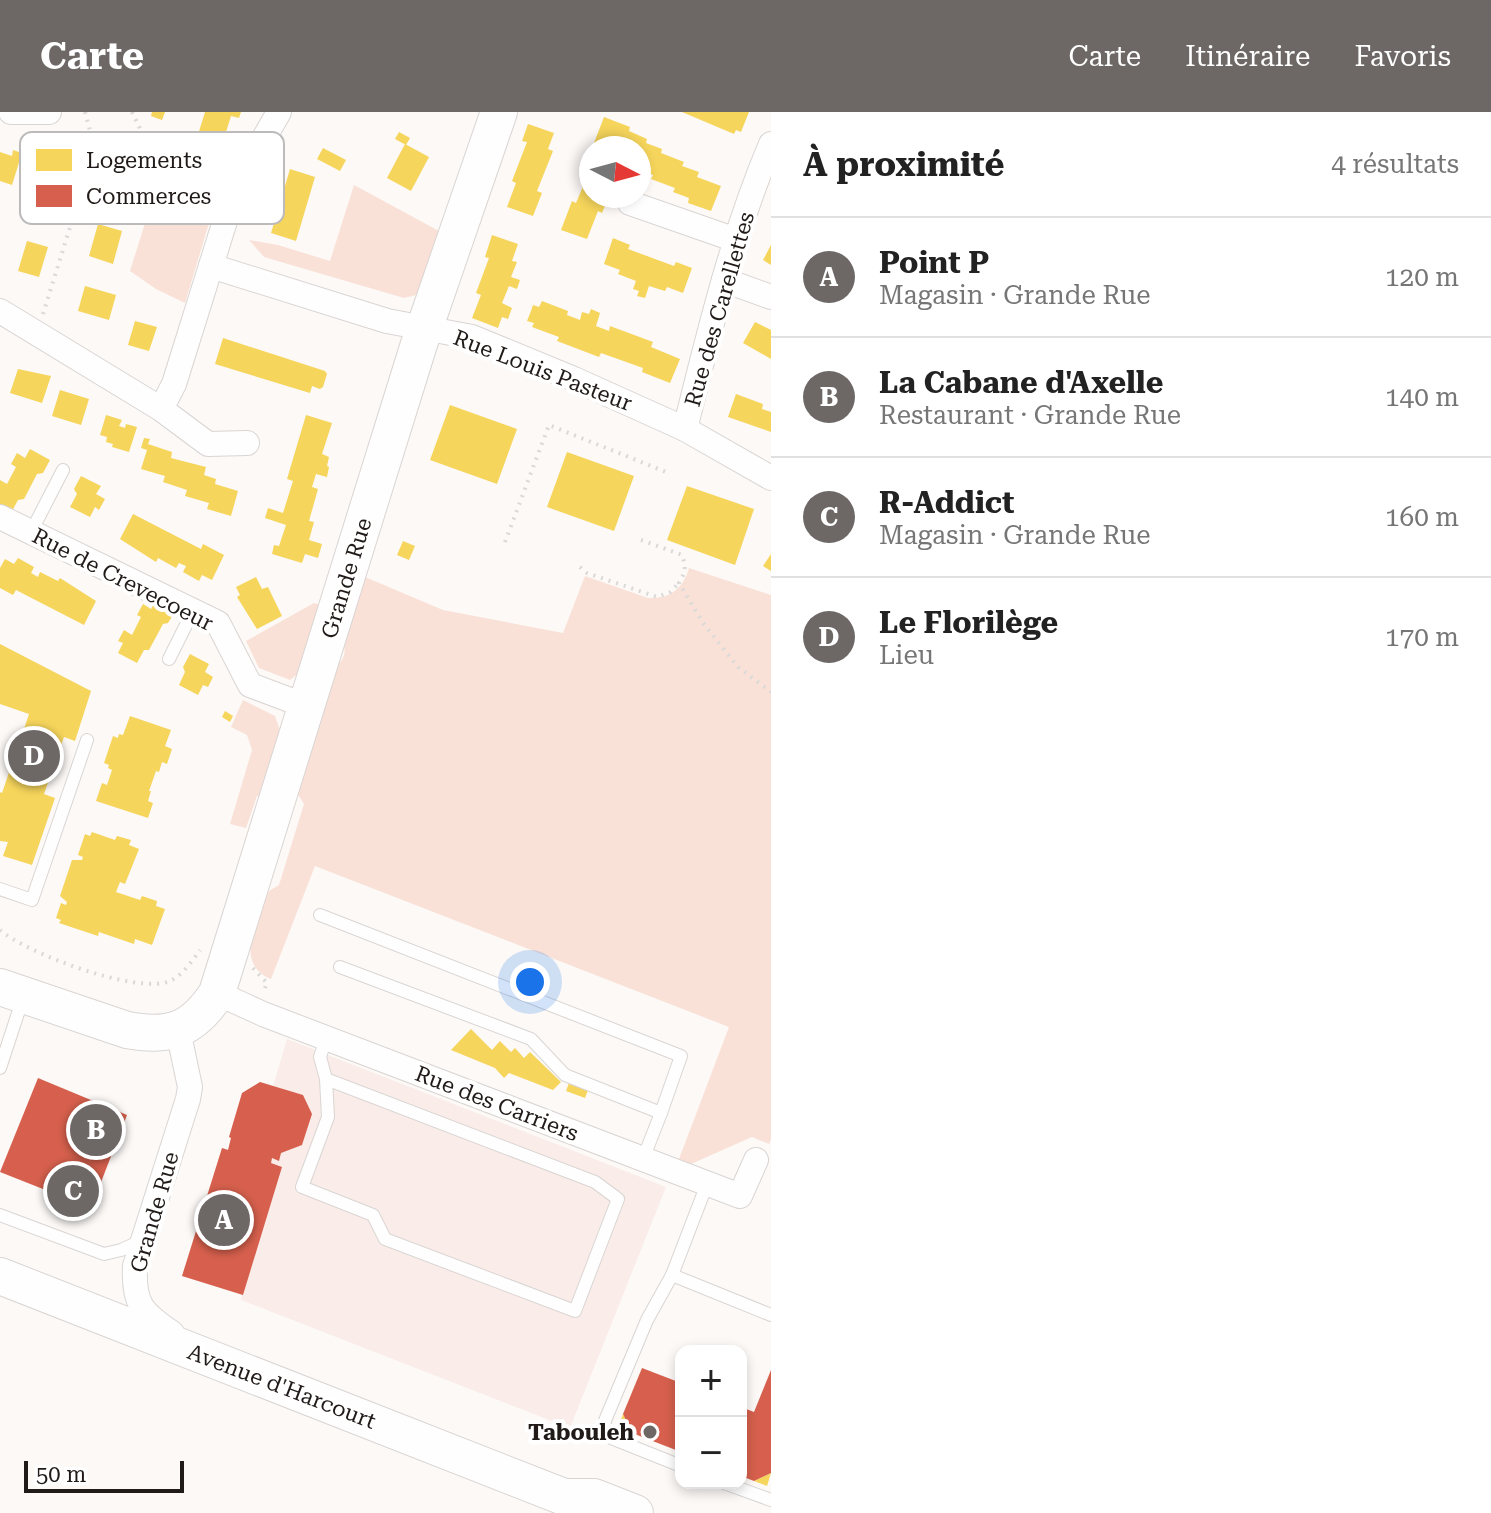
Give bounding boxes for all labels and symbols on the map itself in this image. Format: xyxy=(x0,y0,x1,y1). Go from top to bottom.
legend xyxy=(20,132,284,224)
north arrow xyxy=(579,136,651,208)
text: Logements xyxy=(86,148,202,173)
text: Commerces xyxy=(86,184,211,209)
street label: Rue des Carellettes xyxy=(680,209,759,409)
street label: Rue Louis Pasteur xyxy=(450,325,636,416)
street label: Grande Rue xyxy=(316,515,377,641)
street label: Rue de Crevecoeur xyxy=(28,523,217,636)
pin: D xyxy=(8,726,60,786)
your location xyxy=(510,962,550,1002)
street label: Rue des Carriers xyxy=(412,1061,582,1146)
pin: B xyxy=(70,1100,122,1160)
street label: Grande Rue xyxy=(125,1149,184,1275)
pin: C xyxy=(47,1161,99,1221)
pin: A xyxy=(198,1190,250,1250)
street label: Avenue d'Harcourt xyxy=(184,1339,379,1434)
place label: Tabouleh xyxy=(528,1420,634,1445)
marker: Tabouleh xyxy=(641,1423,659,1441)
scale bar xyxy=(24,1457,184,1493)

